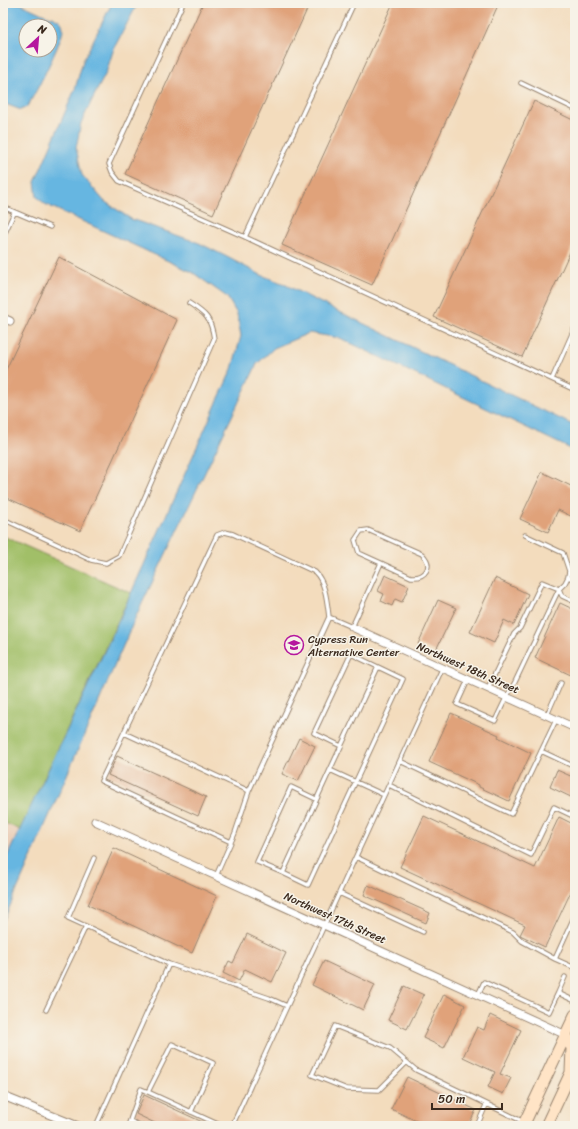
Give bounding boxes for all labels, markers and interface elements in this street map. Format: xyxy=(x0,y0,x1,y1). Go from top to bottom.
north arrow xyxy=(18,18,58,58)
text: N xyxy=(34,19,50,40)
place label: Cypress Run Alternative Center xyxy=(307,630,400,662)
school or university icon: Cypress Run Alternative Center xyxy=(283,634,305,656)
street label: Northwest 18th Street xyxy=(414,637,523,699)
street label: Northwest 17th Street xyxy=(281,887,389,949)
scale bar xyxy=(432,1085,502,1111)
text: 50 m xyxy=(438,1088,465,1110)

